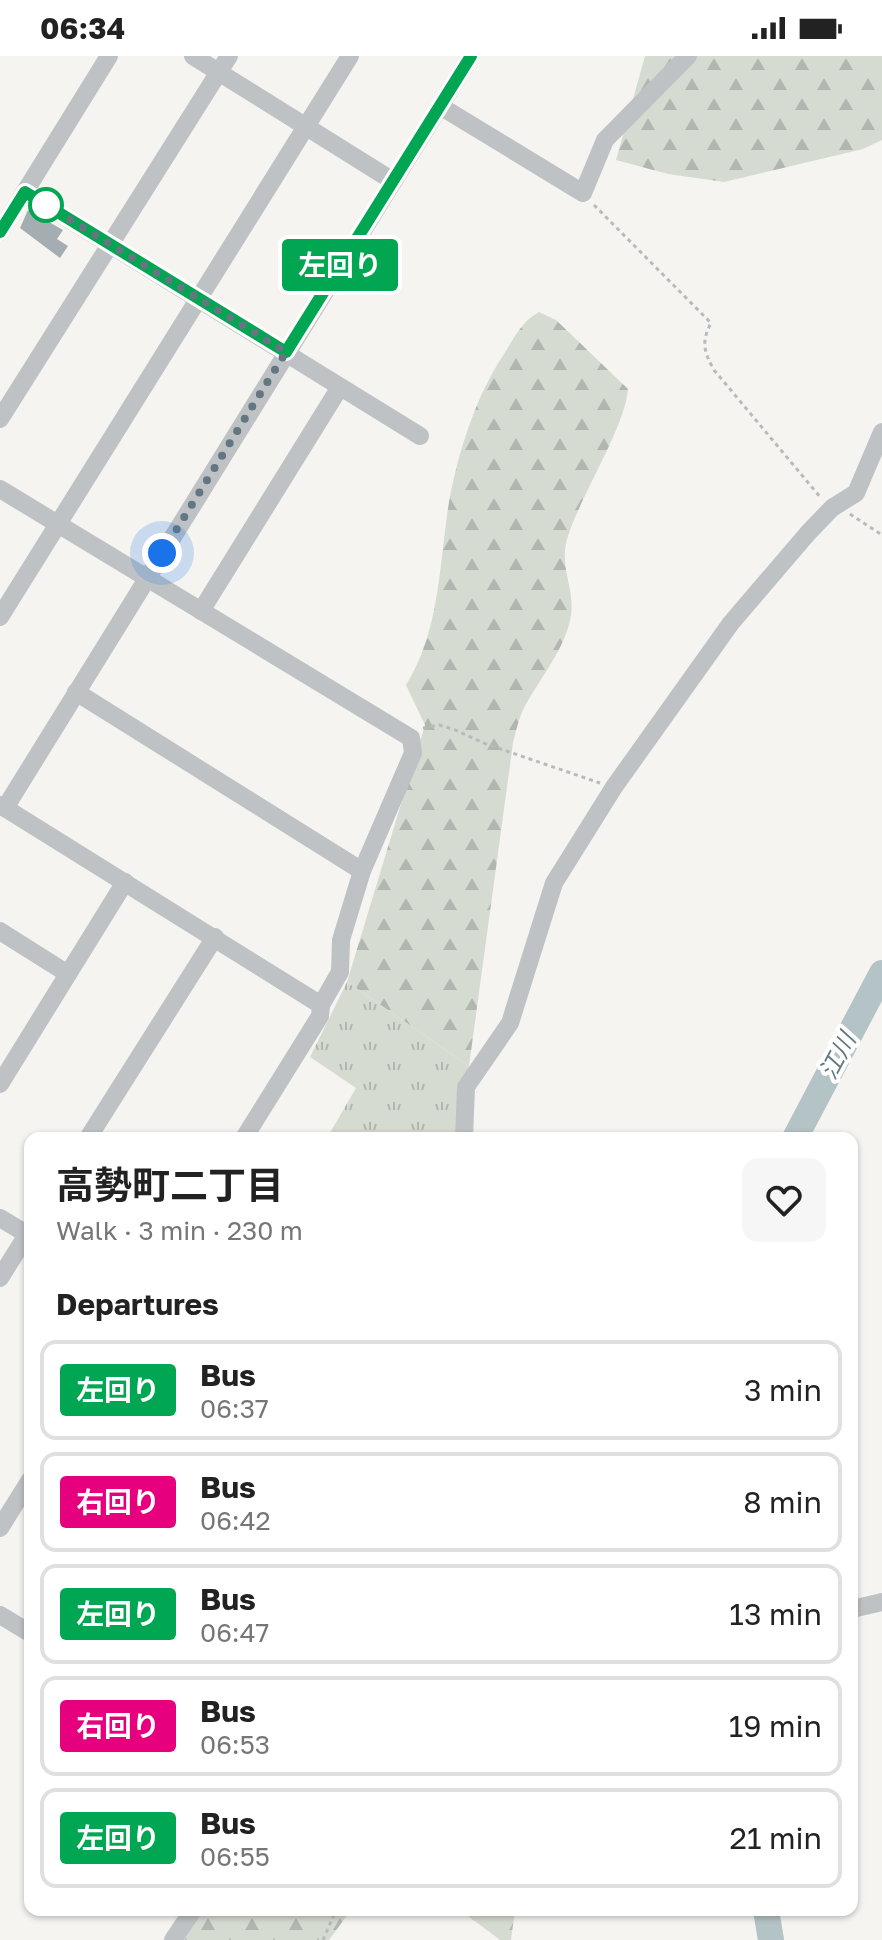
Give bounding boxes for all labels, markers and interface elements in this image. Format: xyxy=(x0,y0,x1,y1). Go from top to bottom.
text: 06:34 xyxy=(40,10,125,46)
unlabelled marker xyxy=(29,188,63,222)
line badge: 左回り xyxy=(294,239,386,291)
text: 左回り xyxy=(298,248,382,281)
your location xyxy=(142,533,182,573)
water label: 江川 xyxy=(813,1025,862,1083)
button: heart xyxy=(742,1158,826,1242)
text: 高勢町二丁目 xyxy=(56,1162,284,1207)
text: Walk · 3 min · 230 m xyxy=(56,1215,303,1246)
text: Departures xyxy=(56,1286,219,1322)
text: Bus xyxy=(200,1357,256,1393)
text: 3 min xyxy=(744,1372,822,1408)
text: 左回り xyxy=(76,1373,160,1406)
text: 06:37 xyxy=(200,1393,269,1424)
text: Bus xyxy=(200,1469,256,1505)
text: 8 min xyxy=(743,1484,822,1520)
text: 右回り xyxy=(76,1485,160,1518)
text: 06:42 xyxy=(200,1505,271,1536)
text: Bus xyxy=(200,1581,256,1617)
text: 13 min xyxy=(729,1596,822,1632)
text: 左回り xyxy=(76,1597,160,1630)
text: 06:47 xyxy=(200,1617,269,1648)
text: Bus xyxy=(200,1693,256,1729)
text: 19 min xyxy=(729,1708,822,1744)
text: 右回り xyxy=(76,1709,160,1742)
text: 06:53 xyxy=(200,1729,270,1760)
text: Bus xyxy=(200,1805,256,1841)
text: 21 min xyxy=(730,1820,822,1856)
text: 左回り xyxy=(76,1821,160,1854)
text: 06:55 xyxy=(200,1841,270,1872)

